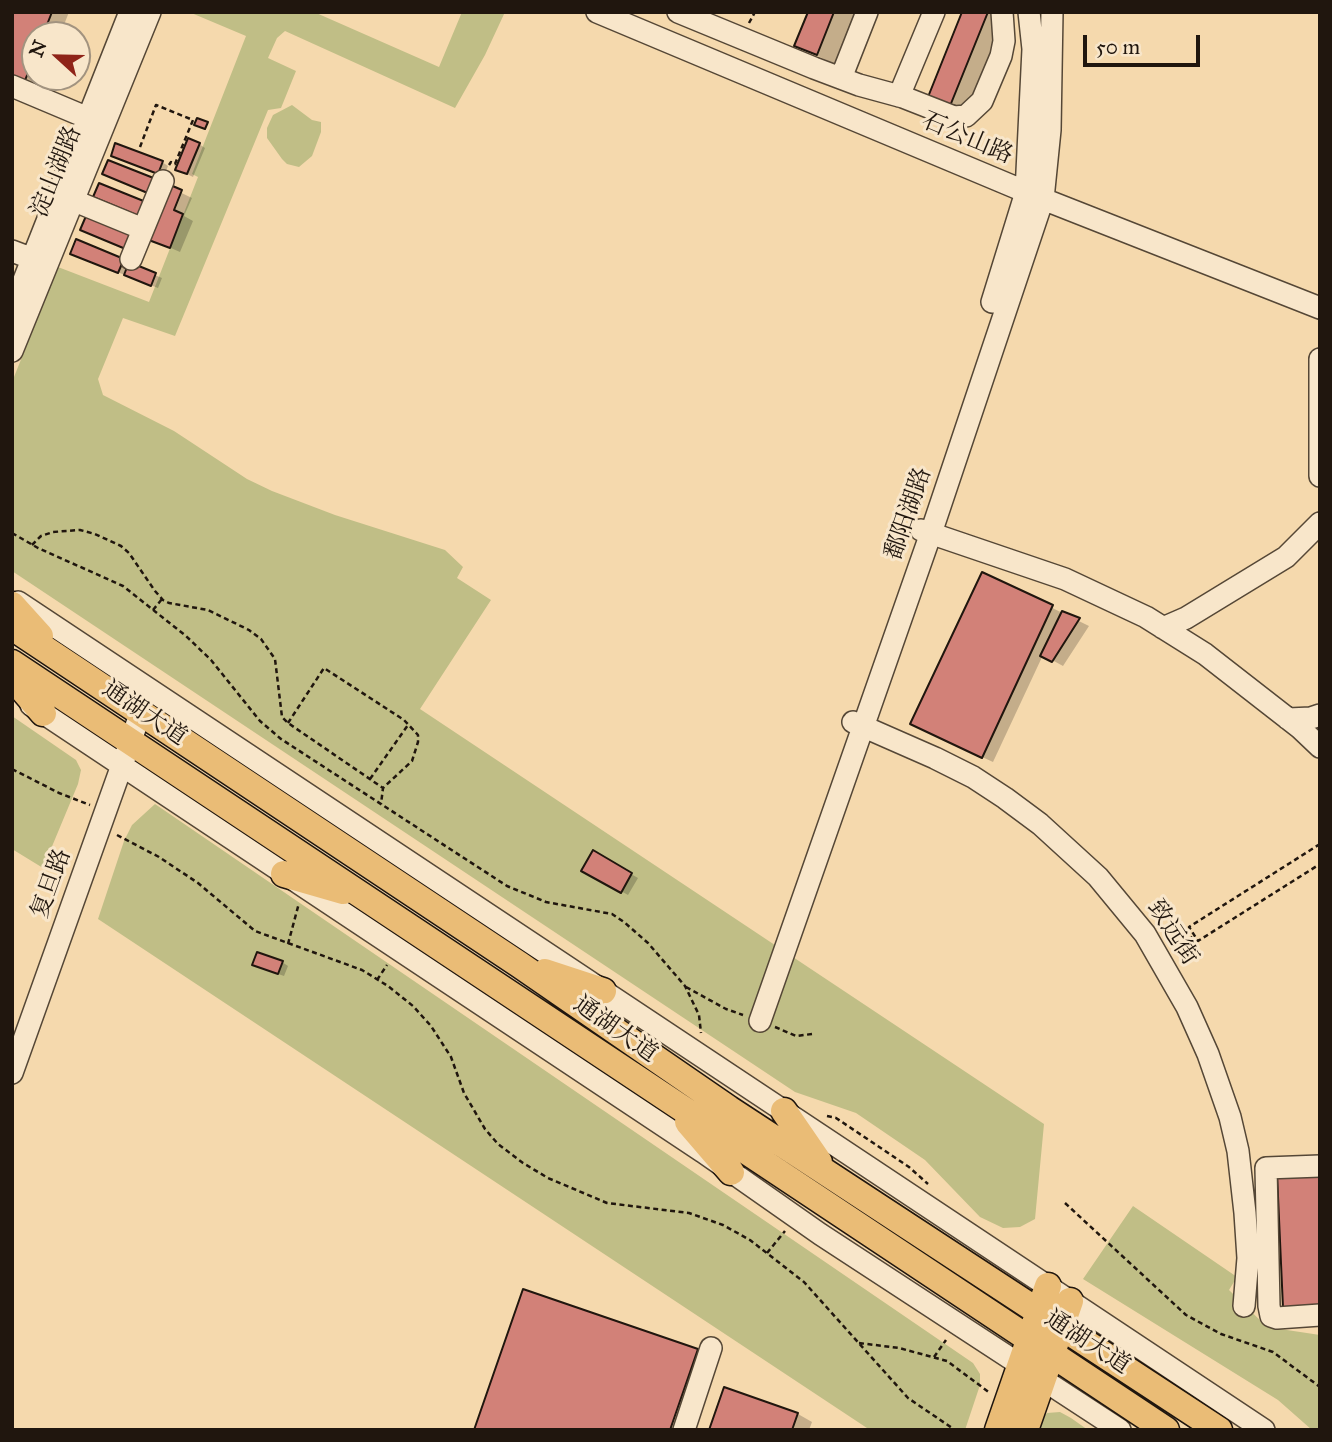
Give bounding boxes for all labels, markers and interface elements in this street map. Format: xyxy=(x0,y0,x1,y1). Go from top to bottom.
north arrow xyxy=(21,21,91,91)
scale bar xyxy=(1087,21,1204,65)
text: 50 m xyxy=(1096,34,1140,60)
text: N xyxy=(24,37,52,60)
street label: 石公山路 xyxy=(917,107,1017,171)
street label: 淀山湖路 xyxy=(26,122,88,222)
street label: 鄱阳湖路 xyxy=(880,464,938,564)
street label: 通湖大道 xyxy=(96,675,192,753)
street label: 复旦路 xyxy=(26,845,78,923)
street label: 致远街 xyxy=(1140,895,1204,971)
street label: 通湖大道 xyxy=(567,991,663,1069)
street label: 通湖大道 xyxy=(1039,1305,1135,1381)

